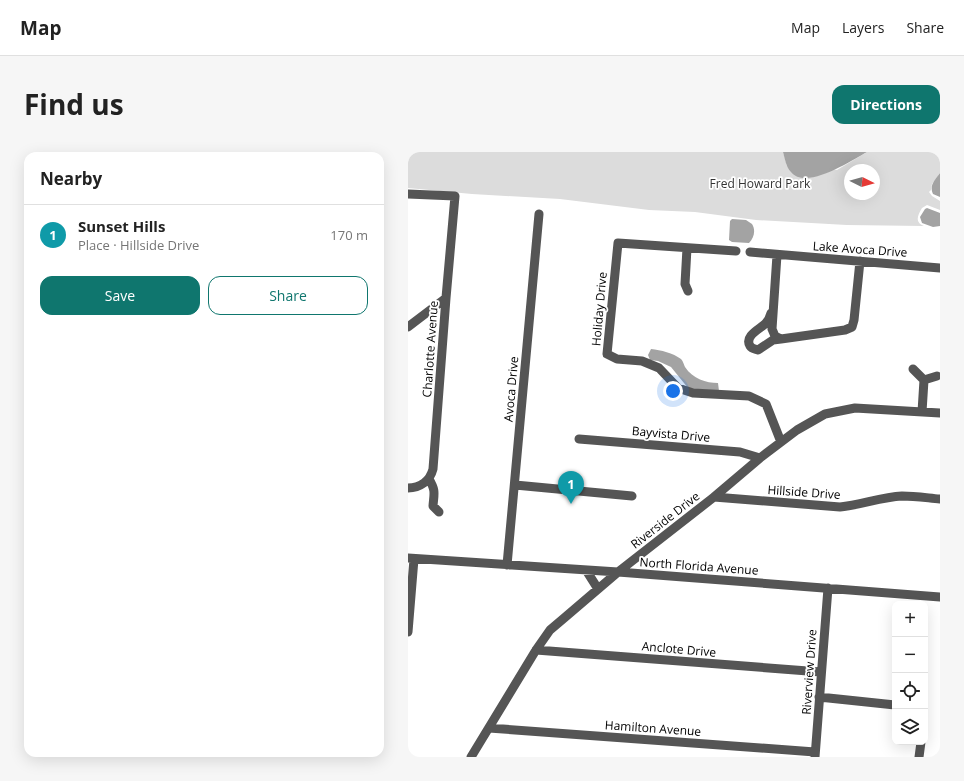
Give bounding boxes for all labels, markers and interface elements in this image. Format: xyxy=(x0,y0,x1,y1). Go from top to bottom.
text: Map xyxy=(20,15,61,41)
text: Map xyxy=(791,18,820,37)
text: Layers xyxy=(842,18,884,37)
text: Share xyxy=(906,18,944,37)
text: Find us xyxy=(24,85,124,123)
button: Directions xyxy=(832,85,940,124)
north arrow xyxy=(844,164,880,200)
text: Nearby xyxy=(40,167,102,190)
park label: Fred Howard Park xyxy=(710,175,811,192)
text: Sunset Hills xyxy=(78,216,165,236)
text: 1 xyxy=(49,226,57,244)
text: 170 m xyxy=(330,226,368,244)
text: Place · Hillside Drive xyxy=(78,236,199,254)
street label: Lake Avoca Drive xyxy=(812,237,908,261)
street label: Holiday Drive xyxy=(587,271,611,347)
button: Save xyxy=(40,276,200,315)
button: Share xyxy=(208,276,368,315)
street label: Charlotte Avenue xyxy=(418,300,442,398)
street label: Avoca Drive xyxy=(500,355,522,422)
your location xyxy=(663,381,683,401)
street label: Bayvista Drive xyxy=(631,422,711,446)
pin: 1 xyxy=(558,471,584,504)
street label: Hillside Drive xyxy=(767,481,841,503)
street label: Riverside Drive xyxy=(627,487,703,552)
street label: North Florida Avenue xyxy=(639,553,759,579)
map controls xyxy=(892,601,928,745)
button: + xyxy=(892,601,928,637)
street label: Riverview Drive xyxy=(798,628,820,715)
street label: Anclote Drive xyxy=(641,637,717,661)
button: − xyxy=(892,637,928,673)
button: locate xyxy=(892,673,928,709)
button: layers xyxy=(892,709,928,745)
street label: Hamilton Avenue xyxy=(604,716,702,740)

